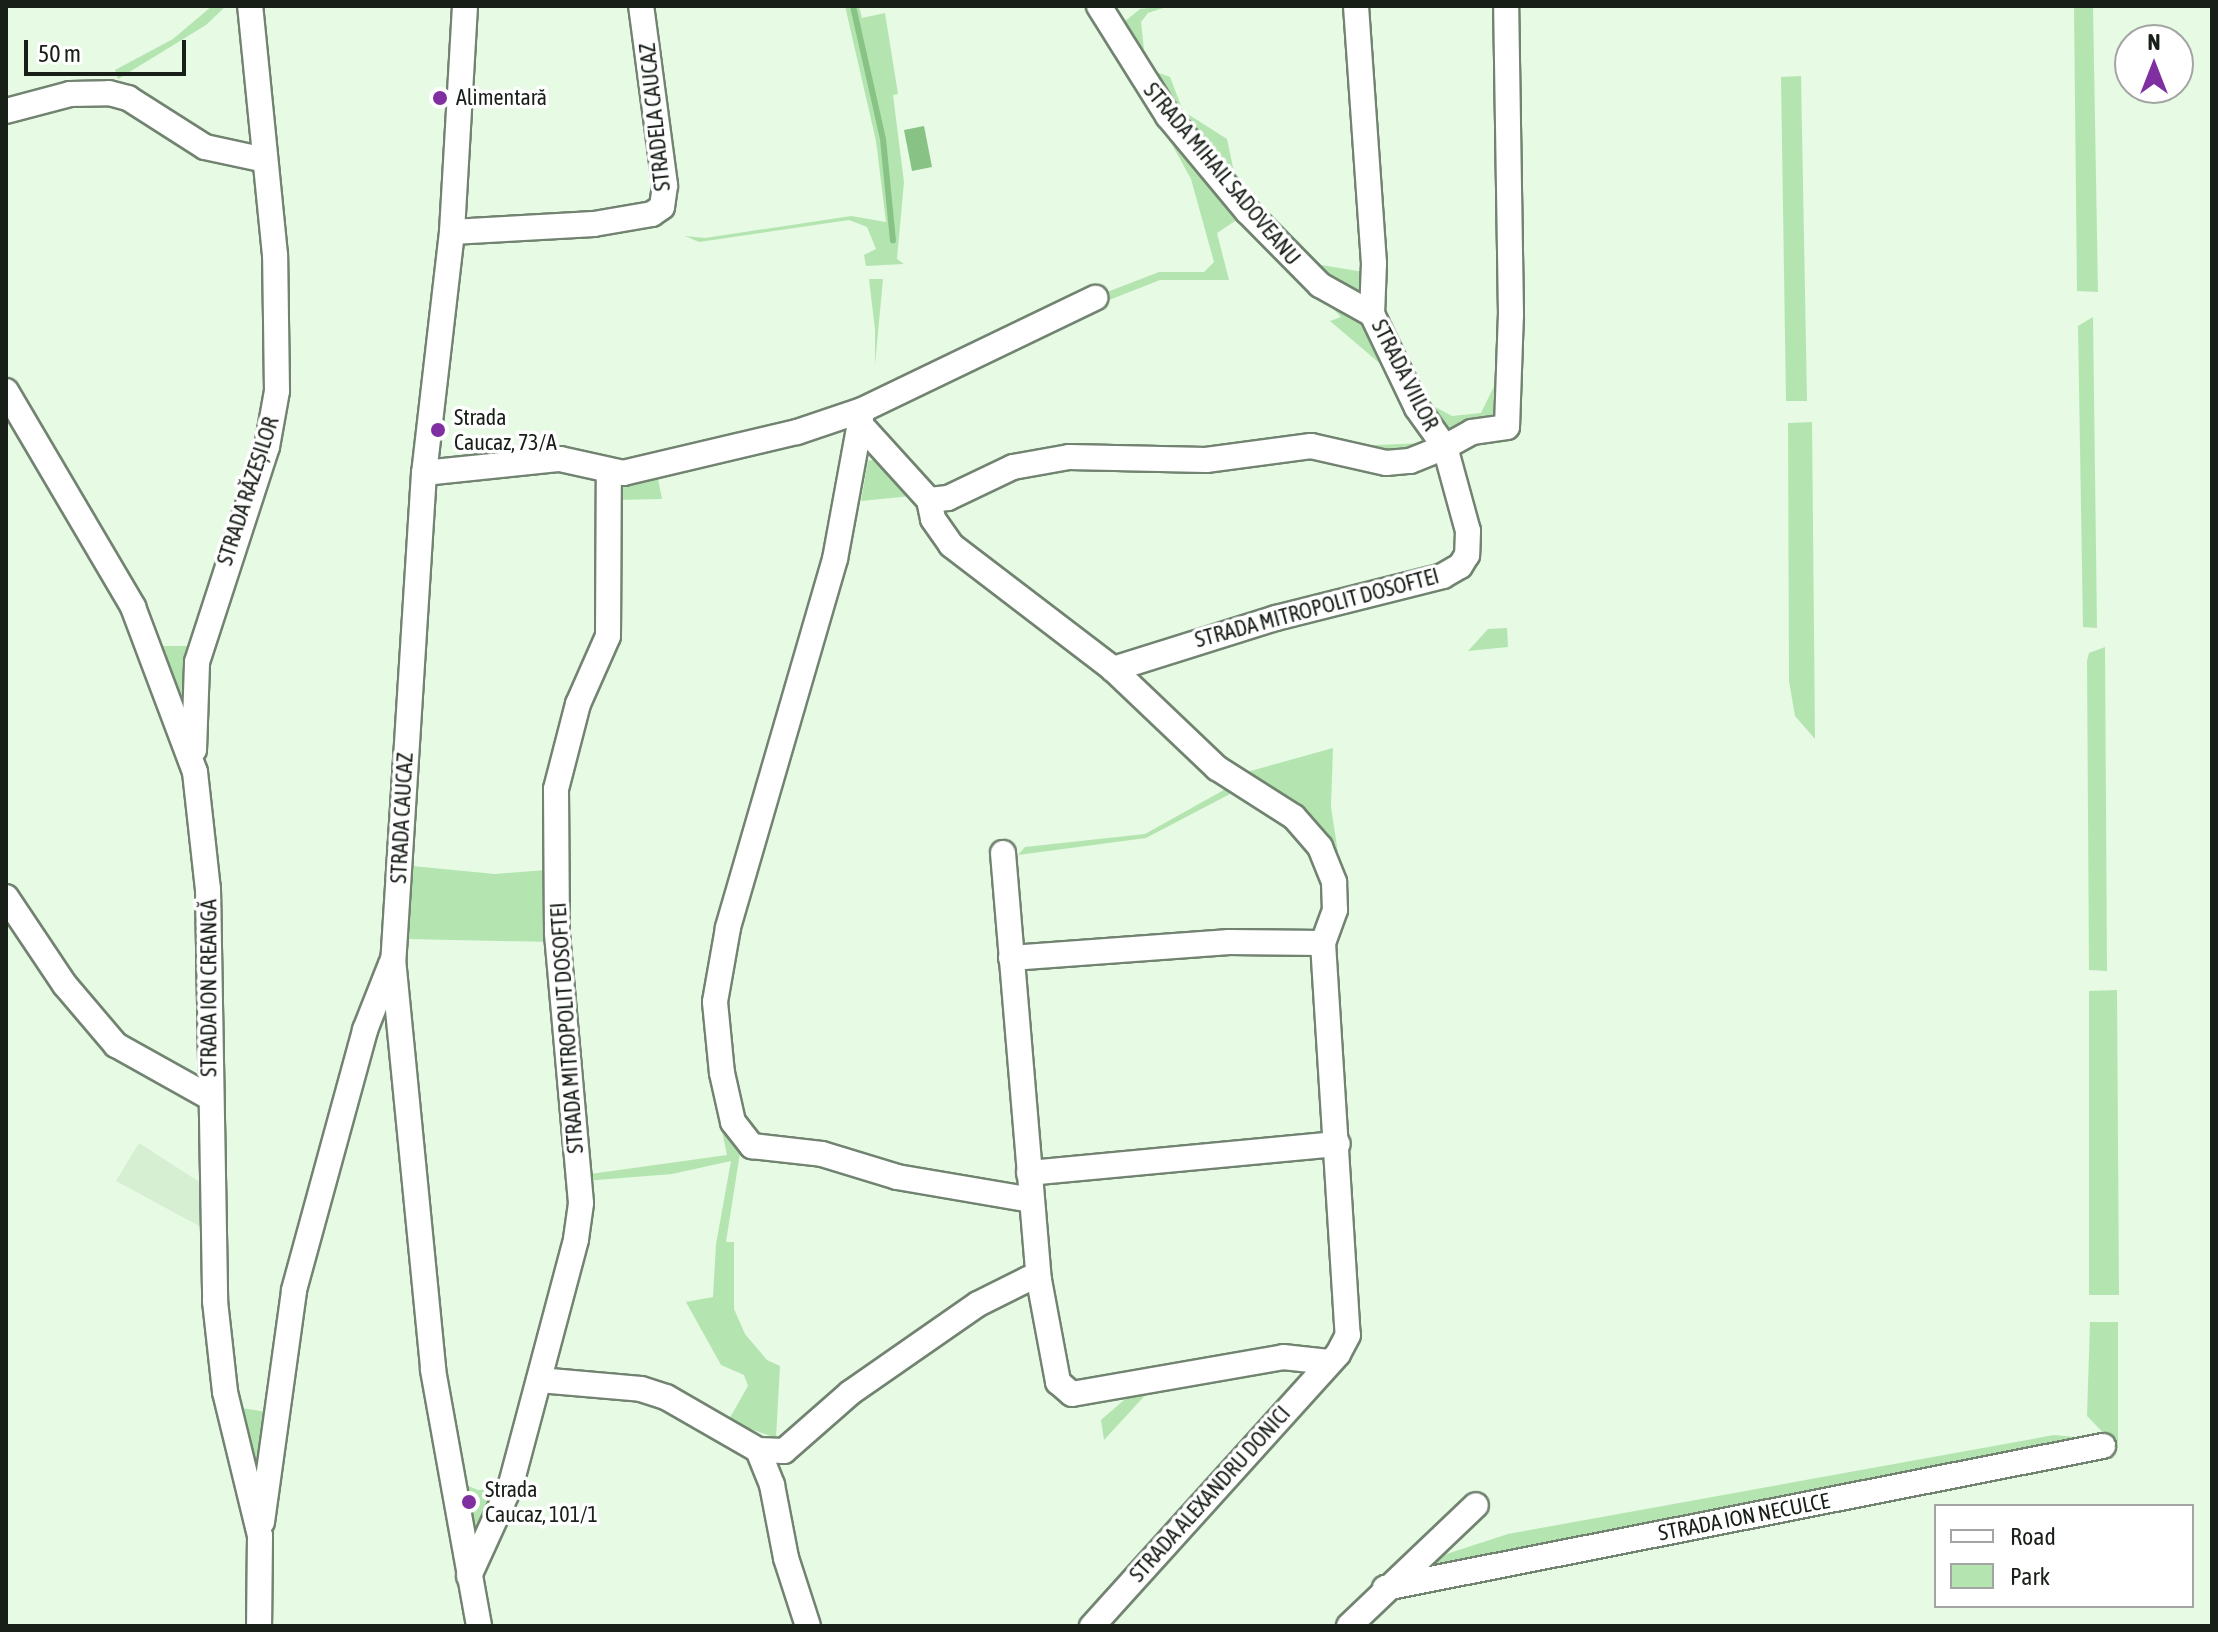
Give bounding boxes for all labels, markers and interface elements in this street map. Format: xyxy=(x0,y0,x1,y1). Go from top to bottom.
scale bar xyxy=(28,24,190,74)
north arrow xyxy=(2114,24,2194,104)
text: N xyxy=(2148,29,2160,55)
text: 50 m xyxy=(38,40,81,67)
street label: STRADELA CAUCAZ xyxy=(634,42,676,192)
street label: STRADA MIHAIL SADOVEANU xyxy=(1138,78,1306,270)
place label: Alimentară xyxy=(456,85,547,111)
marker: Alimentară xyxy=(431,89,449,107)
street label: STRADA VIILOR xyxy=(1366,315,1444,435)
place label: Strada Caucaz, 73/A xyxy=(454,404,557,456)
street label: STRADA RĂZEȘILOR xyxy=(212,413,284,569)
marker: Strada Caucaz, 73/A xyxy=(429,421,447,439)
street label: STRADA MITROPOLIT DOSOFTEI xyxy=(1192,563,1442,653)
street label: STRADA CAUCAZ xyxy=(385,752,419,884)
street label: STRADA ION CREANGĂ xyxy=(196,899,222,1077)
street label: STRADA MITROPOLIT DOSOFTEI xyxy=(545,902,589,1154)
street label: STRADA ALEXANDRU DONICI xyxy=(1124,1401,1296,1587)
place label: Strada Caucaz, 101/1 xyxy=(485,1476,598,1528)
street label: STRADA ION NECULCE xyxy=(1656,1487,1832,1547)
marker: Strada Caucaz, 101/1 xyxy=(460,1493,478,1511)
legend xyxy=(1934,1504,2194,1608)
text: Road xyxy=(2010,1523,2056,1550)
text: Park xyxy=(2010,1563,2050,1590)

